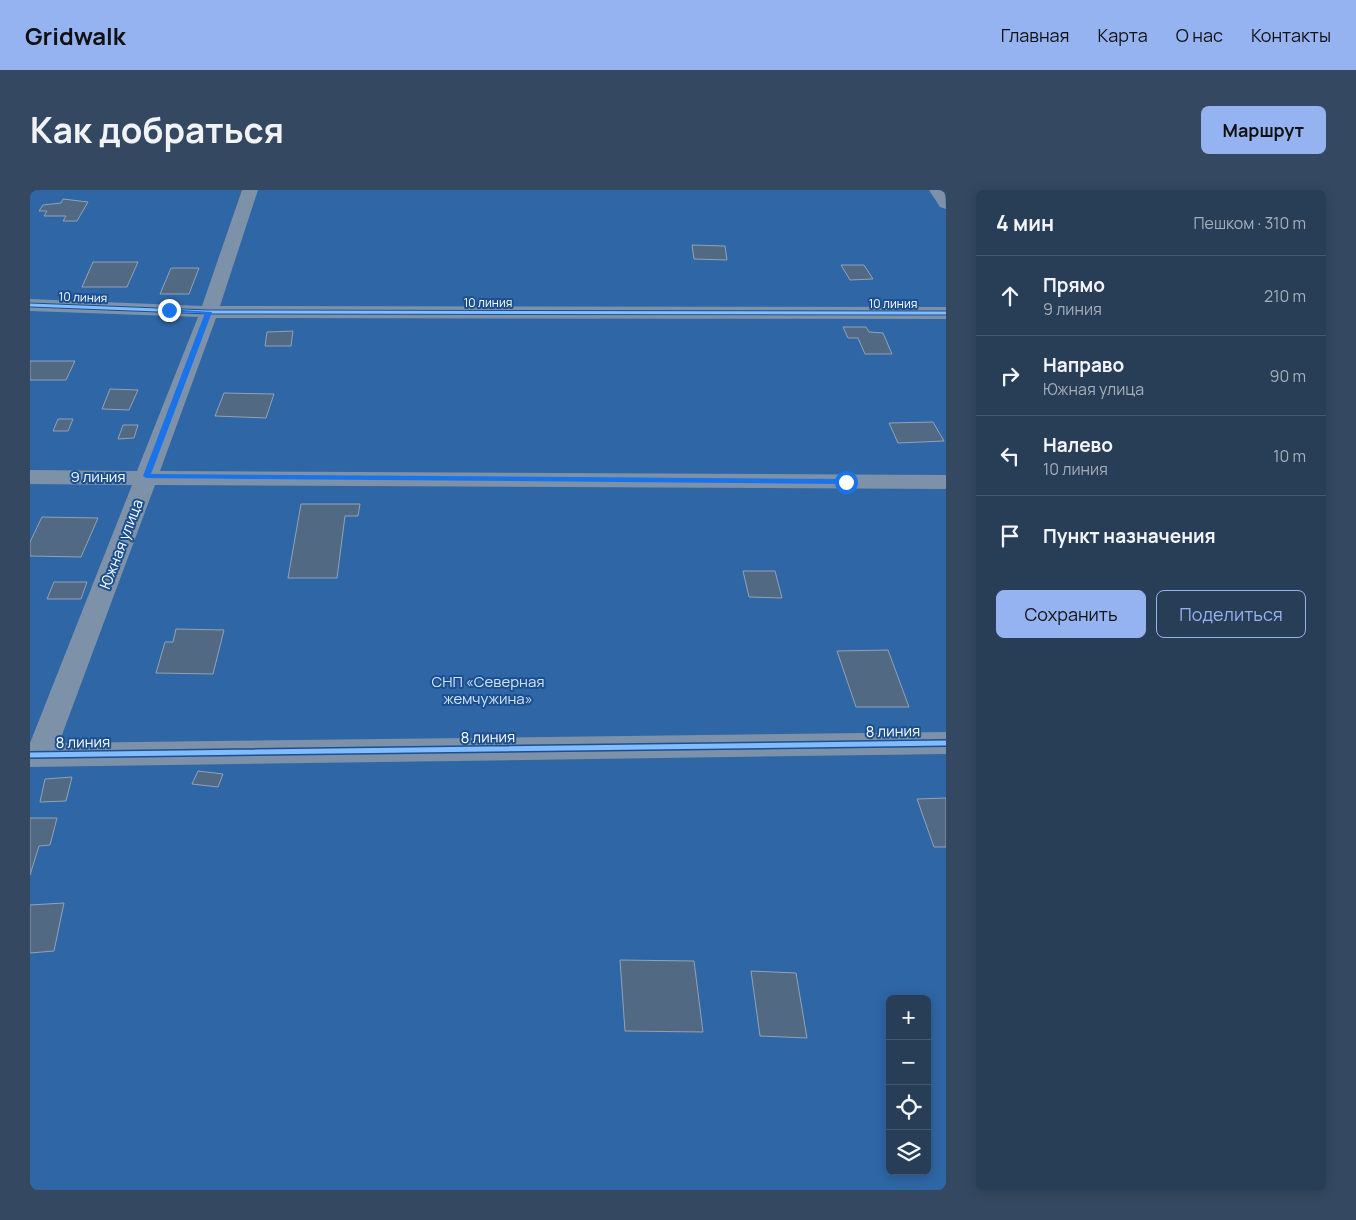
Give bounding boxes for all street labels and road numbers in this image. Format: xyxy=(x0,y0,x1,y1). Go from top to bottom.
street label: 10 линия xyxy=(58,288,108,306)
street label: 10 линия xyxy=(464,294,512,311)
street label: 10 линия xyxy=(869,295,917,312)
street label: 9 линия xyxy=(70,466,126,487)
street label: Южная улица xyxy=(94,496,148,592)
street label: 8 линия xyxy=(866,720,920,742)
street label: 8 линия xyxy=(461,726,515,748)
street label: 8 линия xyxy=(56,731,110,753)

